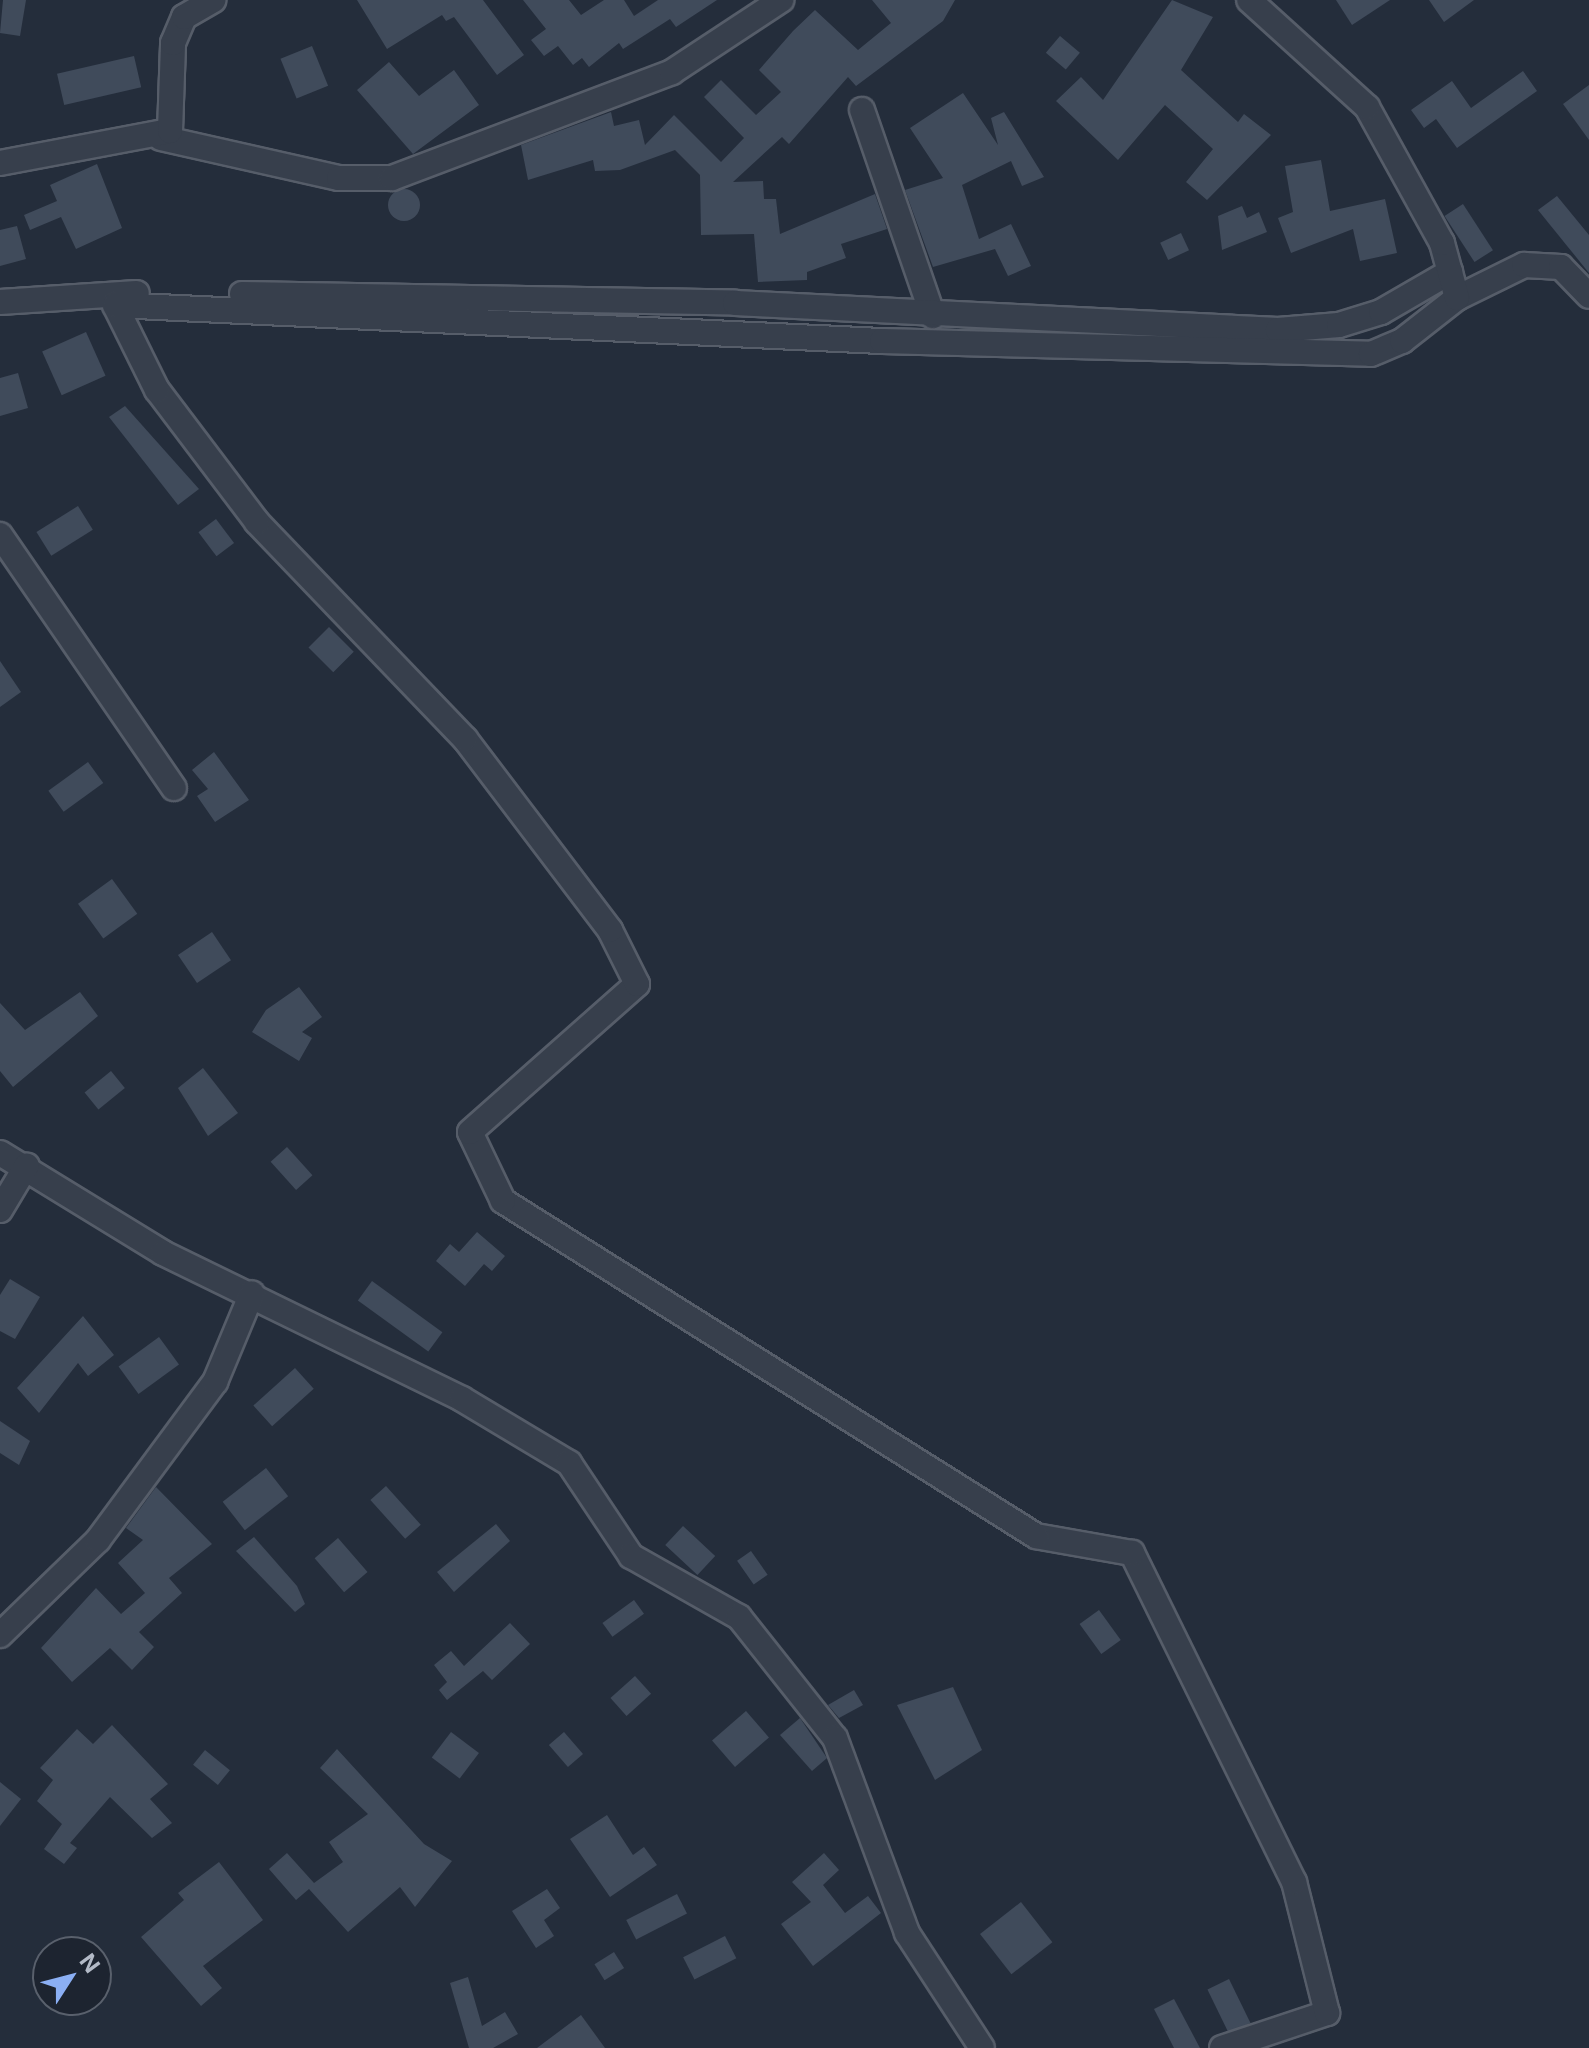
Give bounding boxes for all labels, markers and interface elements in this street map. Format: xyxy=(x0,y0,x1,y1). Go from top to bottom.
north arrow xyxy=(32,1936,112,2016)
text: N xyxy=(74,1949,105,1977)

